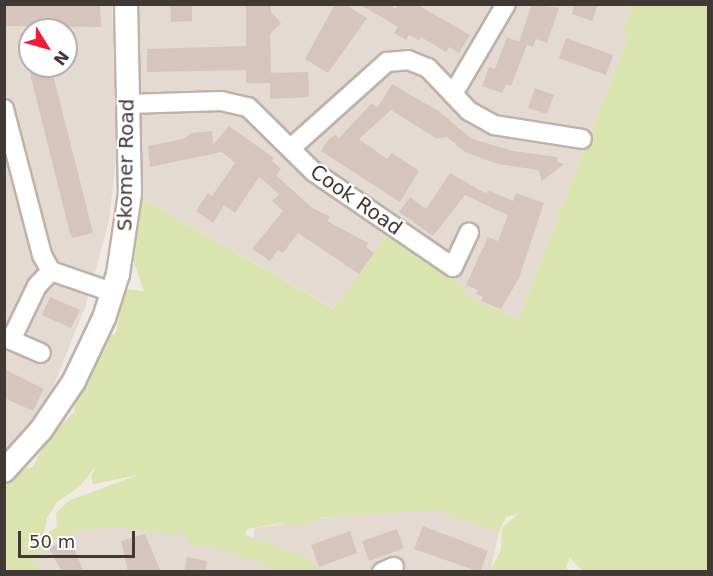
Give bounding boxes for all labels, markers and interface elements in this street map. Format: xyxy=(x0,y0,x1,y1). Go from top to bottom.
north arrow xyxy=(18,18,78,78)
text: N xyxy=(50,47,73,69)
street label: Skomer Road xyxy=(113,99,139,231)
street label: Cook Road xyxy=(305,160,407,240)
scale bar xyxy=(21,519,138,557)
text: 50 m xyxy=(29,531,75,552)

